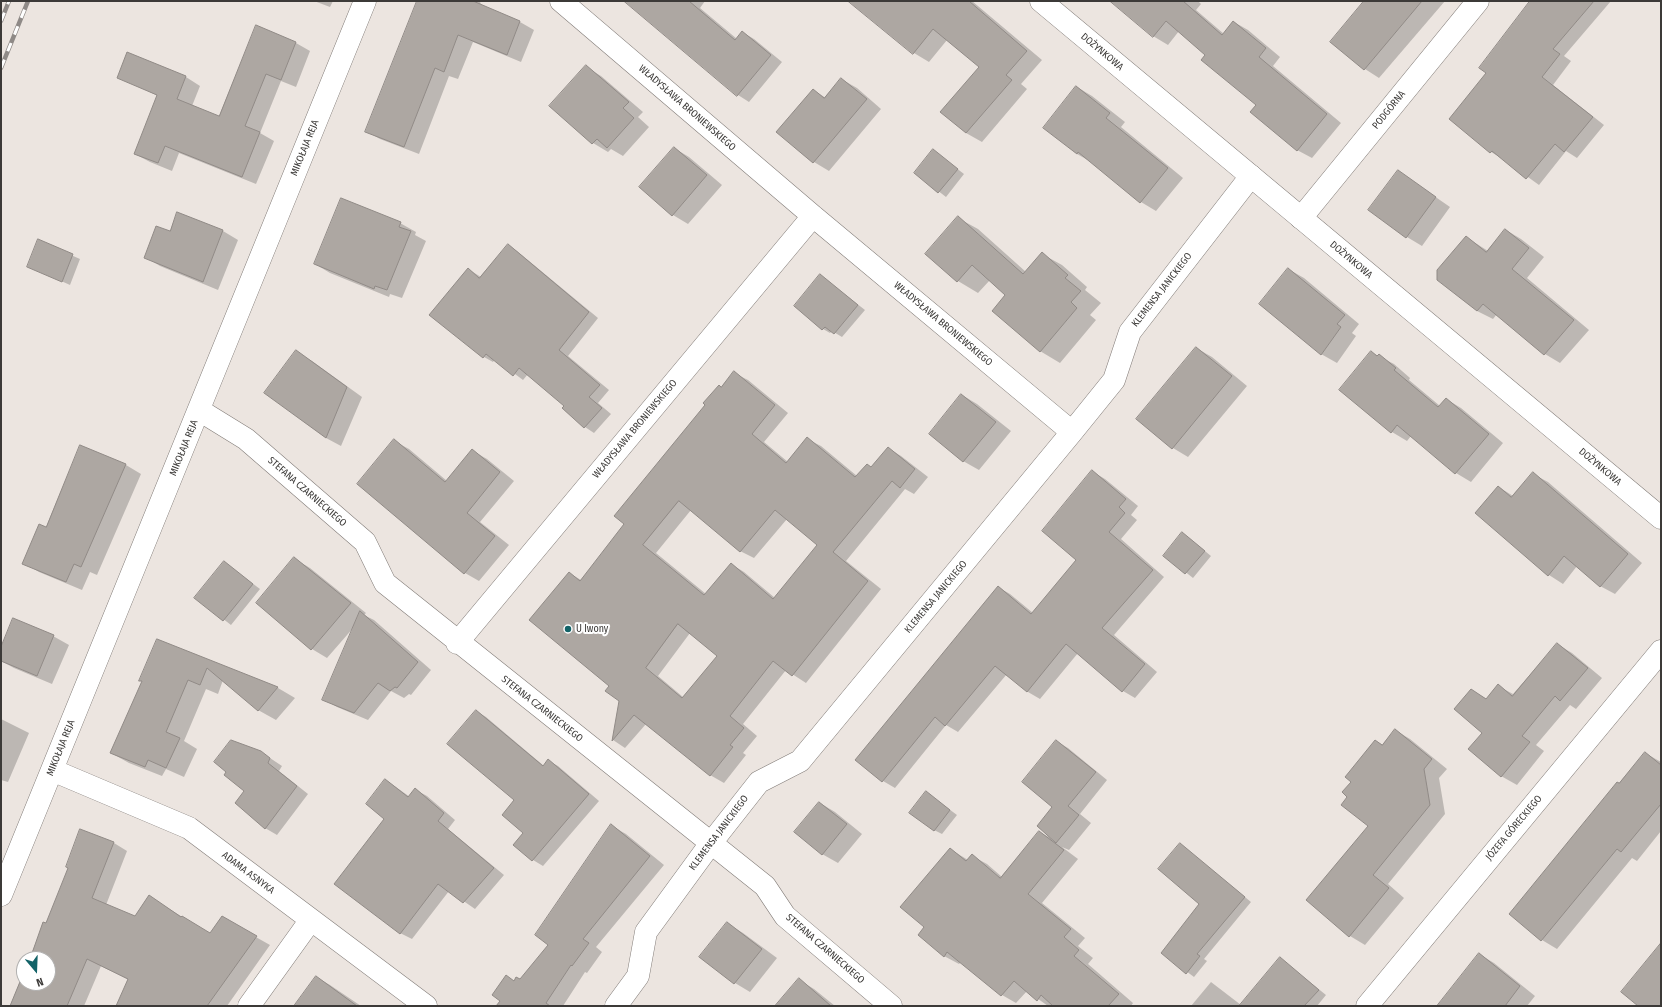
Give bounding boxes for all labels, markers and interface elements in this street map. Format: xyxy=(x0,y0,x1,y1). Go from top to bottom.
street label: DOŻYNKOWA xyxy=(1078,31,1126,73)
street label: WŁADYSŁAWA BRONIEWSKIEGO xyxy=(636,62,738,154)
street label: PODGÓRNA xyxy=(1370,88,1408,132)
street label: MIKOŁAJA REJA xyxy=(288,118,322,178)
street label: DOŻYNKOWA xyxy=(1327,239,1375,281)
street label: KLEMENSA JANICKIEGO xyxy=(1129,250,1195,330)
street label: WŁADYSŁAWA BRONIEWSKIEGO xyxy=(891,279,995,369)
street label: WŁADYSŁAWA BRONIEWSKIEGO xyxy=(590,377,680,481)
street label: MIKOŁAJA REJA xyxy=(167,418,201,478)
street label: DOŻYNKOWA xyxy=(1576,446,1624,488)
street label: STEFANA CZARNIECKIEGO xyxy=(265,455,349,529)
street label: KLEMENSA JANICKIEGO xyxy=(902,558,970,636)
place label: U Iwony xyxy=(576,623,608,635)
marker: U Iwony xyxy=(563,624,573,634)
street label: STEFANA CZARNIECKIEGO xyxy=(499,673,585,745)
street label: MIKOŁAJA REJA xyxy=(44,718,78,778)
street label: KLEMENSA JANICKIEGO xyxy=(687,793,751,873)
street label: JÓZEFA GÓRECKIEGO xyxy=(1483,793,1545,863)
street label: ADAMA ASNYKA xyxy=(219,849,277,897)
street label: STEFANA CZARNIECKIEGO xyxy=(783,912,867,986)
north arrow xyxy=(16,951,56,991)
text: N xyxy=(35,975,45,989)

